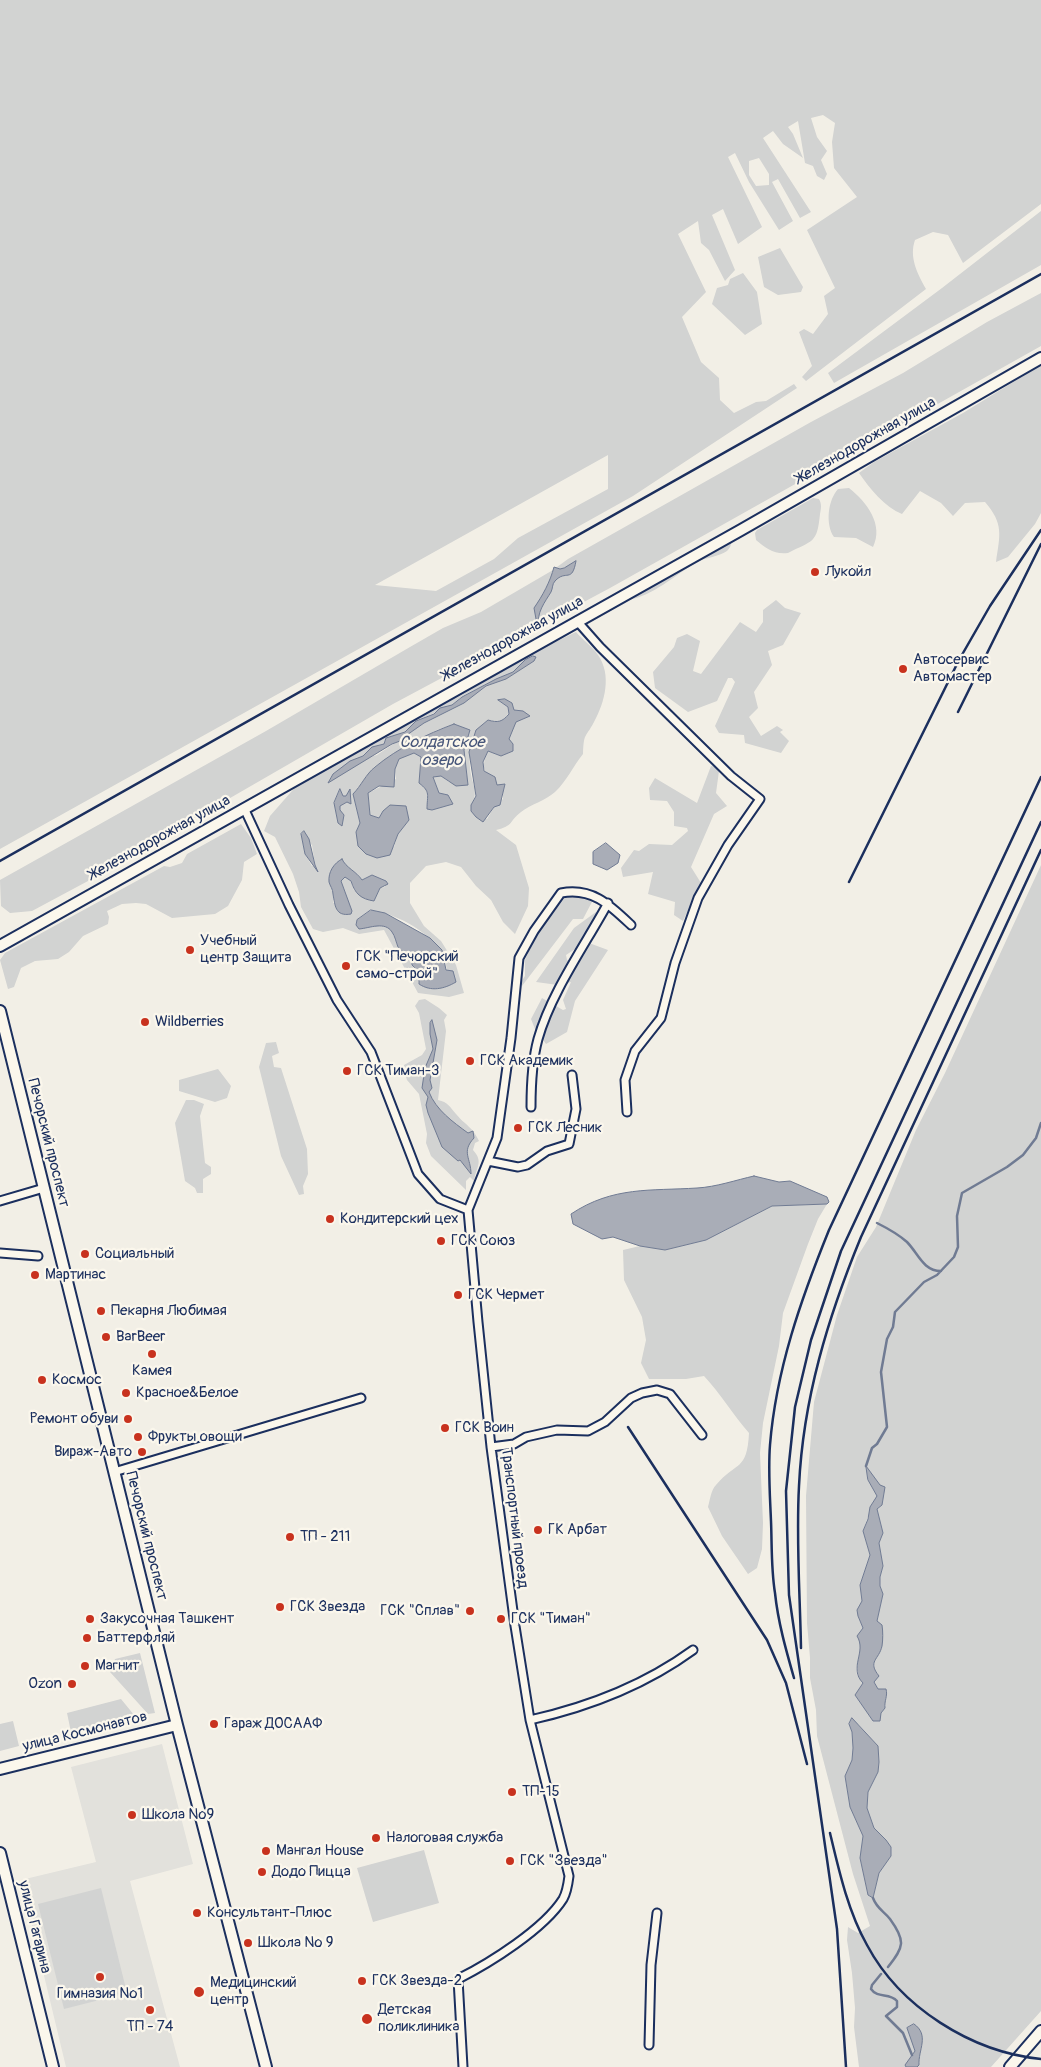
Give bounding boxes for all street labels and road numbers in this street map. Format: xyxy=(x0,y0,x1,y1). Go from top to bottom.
street label: Железнодорожная улица xyxy=(793,394,939,488)
street label: Железнодорожная улица xyxy=(439,593,587,685)
street label: Железнодорожная улица xyxy=(86,792,234,884)
street label: Печорский проспект xyxy=(23,1077,73,1209)
street label: Транспортный проезд xyxy=(496,1447,532,1589)
street label: Печорский проспект xyxy=(121,1470,171,1602)
street label: улица Космонавтов xyxy=(21,1708,149,1756)
street label: улица Гагарина xyxy=(14,1879,54,1975)

